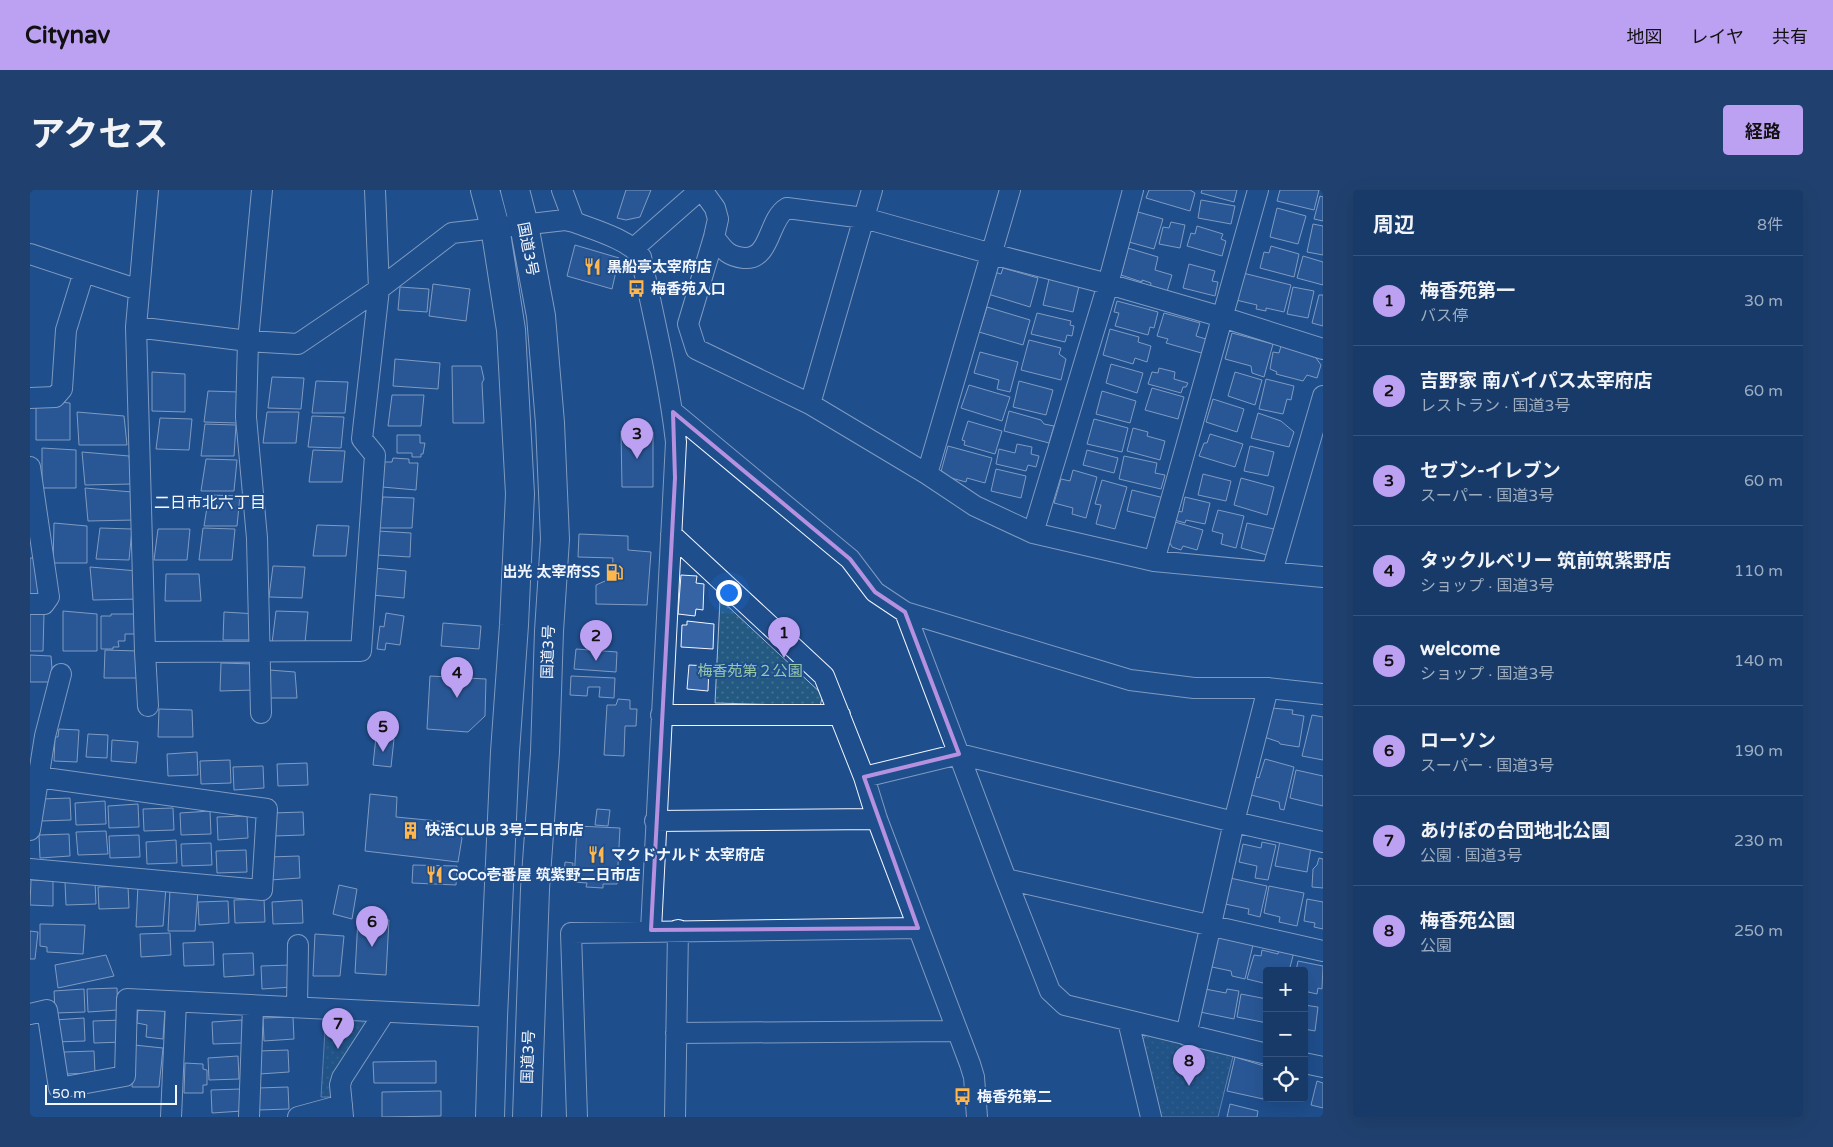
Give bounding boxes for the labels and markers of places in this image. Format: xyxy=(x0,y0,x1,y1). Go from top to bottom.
restaurant icon: 黒船亭太宰府店 xyxy=(583,257,603,277)
place label: 黒船亭太宰府店 xyxy=(607,258,712,276)
bus stop icon: 梅香苑入口 xyxy=(627,279,647,299)
place label: 梅香苑入口 xyxy=(651,280,726,298)
pin: 3 xyxy=(621,418,653,459)
fuel station icon: 出光 太宰府SS xyxy=(604,562,624,582)
place label: 出光 太宰府SS xyxy=(503,563,600,581)
pin: 1 xyxy=(768,617,800,658)
pin: 2 xyxy=(580,620,612,661)
pin: 4 xyxy=(441,657,473,698)
pin: 5 xyxy=(367,711,399,752)
building icon: 快活CLUB 3号二日市店 xyxy=(401,820,421,840)
place label: 快活CLUB 3号二日市店 xyxy=(425,821,584,839)
restaurant icon: マクドナルド 太宰府店 xyxy=(587,845,607,865)
place label: マクドナルド 太宰府店 xyxy=(611,846,765,864)
restaurant icon: CoCo壱番屋 筑紫野二日市店 xyxy=(424,865,444,885)
place label: CoCo壱番屋 筑紫野二日市店 xyxy=(448,866,640,884)
pin: 6 xyxy=(356,906,388,947)
pin: 7 xyxy=(322,1008,354,1049)
pin: 8 xyxy=(1173,1045,1205,1086)
bus stop icon: 梅香苑第二 xyxy=(953,1087,973,1107)
place label: 梅香苑第二 xyxy=(977,1088,1052,1106)

